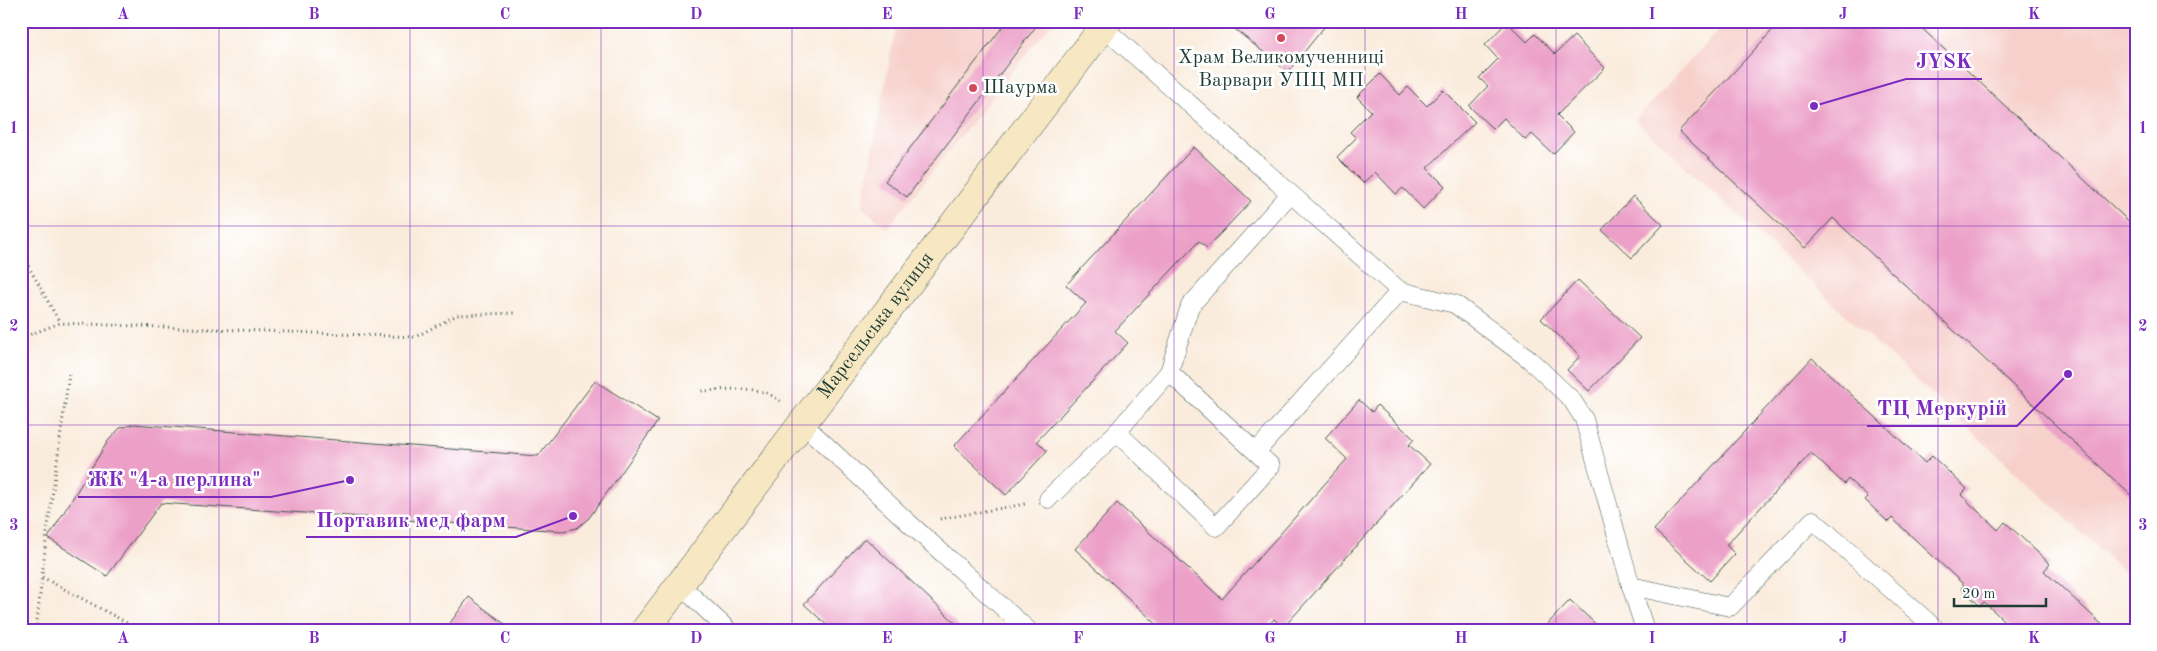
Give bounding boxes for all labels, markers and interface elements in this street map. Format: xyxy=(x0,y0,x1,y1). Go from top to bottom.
text: A xyxy=(117,7,129,23)
text: B xyxy=(308,7,320,23)
text: C xyxy=(500,7,510,23)
text: D xyxy=(690,7,702,23)
text: E xyxy=(881,7,893,23)
text: F xyxy=(1073,7,1084,23)
text: G xyxy=(1264,7,1276,23)
text: H xyxy=(1454,7,1468,23)
text: I xyxy=(1648,7,1656,23)
text: J xyxy=(1839,7,1848,23)
text: K xyxy=(2028,7,2040,23)
marker: Храм Великомученниці Варвари УПЦ МП xyxy=(1275,32,1287,44)
callout: JYSK xyxy=(1906,43,1982,79)
place label: Храм Великомученниці Варвари УПЦ МП xyxy=(1178,48,1384,91)
text: JYSK xyxy=(1916,52,1972,73)
place label: Шаурма xyxy=(983,78,1057,98)
marker: Шаурма xyxy=(967,82,979,94)
text: 1 xyxy=(9,121,19,137)
text: 1 xyxy=(2138,121,2148,137)
street label: Марсельська вулиця xyxy=(814,249,938,403)
text: 2 xyxy=(9,319,19,335)
text: 2 xyxy=(2138,319,2148,335)
callout: ТЦ Меркурій xyxy=(1867,390,2017,426)
text: ТЦ Меркурій xyxy=(1877,399,2007,420)
callout: ЖК "4-а перлина" xyxy=(78,461,271,497)
text: ЖК "4-а перлина" xyxy=(87,470,261,491)
callout: Портавик мед фарм xyxy=(306,501,516,537)
text: Портавик мед фарм xyxy=(316,511,506,532)
text: 3 xyxy=(9,518,19,534)
text: 3 xyxy=(2138,518,2148,534)
scale bar xyxy=(1954,576,2047,608)
text: 20 m xyxy=(1962,587,1996,602)
text: A xyxy=(117,631,129,647)
text: B xyxy=(308,631,320,647)
text: C xyxy=(500,631,510,647)
text: D xyxy=(690,631,702,647)
text: E xyxy=(881,631,893,647)
text: F xyxy=(1073,631,1084,647)
text: G xyxy=(1264,631,1276,647)
text: H xyxy=(1454,631,1468,647)
text: I xyxy=(1648,631,1656,647)
text: J xyxy=(1839,631,1848,647)
text: K xyxy=(2028,631,2040,647)

